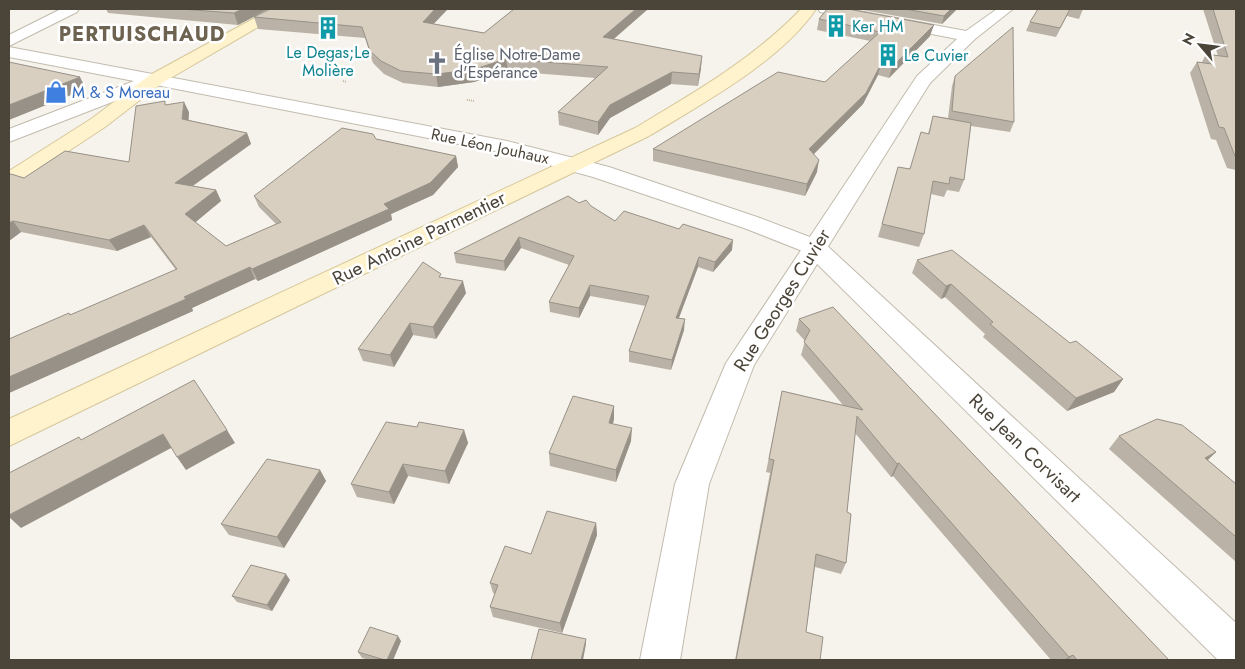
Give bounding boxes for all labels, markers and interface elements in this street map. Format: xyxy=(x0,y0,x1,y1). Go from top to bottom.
building icon: Ker HM xyxy=(823,13,849,39)
building icon: Le Degas;Le Molière xyxy=(315,15,341,41)
place label: Ker HM xyxy=(852,15,904,38)
district label: PERTUISCHAUD xyxy=(59,20,225,49)
north arrow xyxy=(1175,20,1225,70)
text: N xyxy=(1177,29,1200,49)
place label: Le Degas;Le Molière xyxy=(286,41,370,82)
building icon: Le Cuvier xyxy=(875,42,901,68)
place label: Église Notre-Dame d'Espérance xyxy=(454,43,580,84)
place label: Le Cuvier xyxy=(904,44,969,67)
church icon: Église Notre-Dame d'Espérance xyxy=(424,50,450,76)
shop icon: M & S Moreau xyxy=(43,79,69,105)
place label: M & S Moreau xyxy=(72,81,170,104)
street label: Rue Léon Jouhaux xyxy=(429,122,551,170)
street label: Rue Antoine Parmentier xyxy=(328,184,511,292)
street label: Rue Georges Cuvier xyxy=(727,223,837,377)
street label: Rue Jean Corvisart xyxy=(963,387,1088,509)

